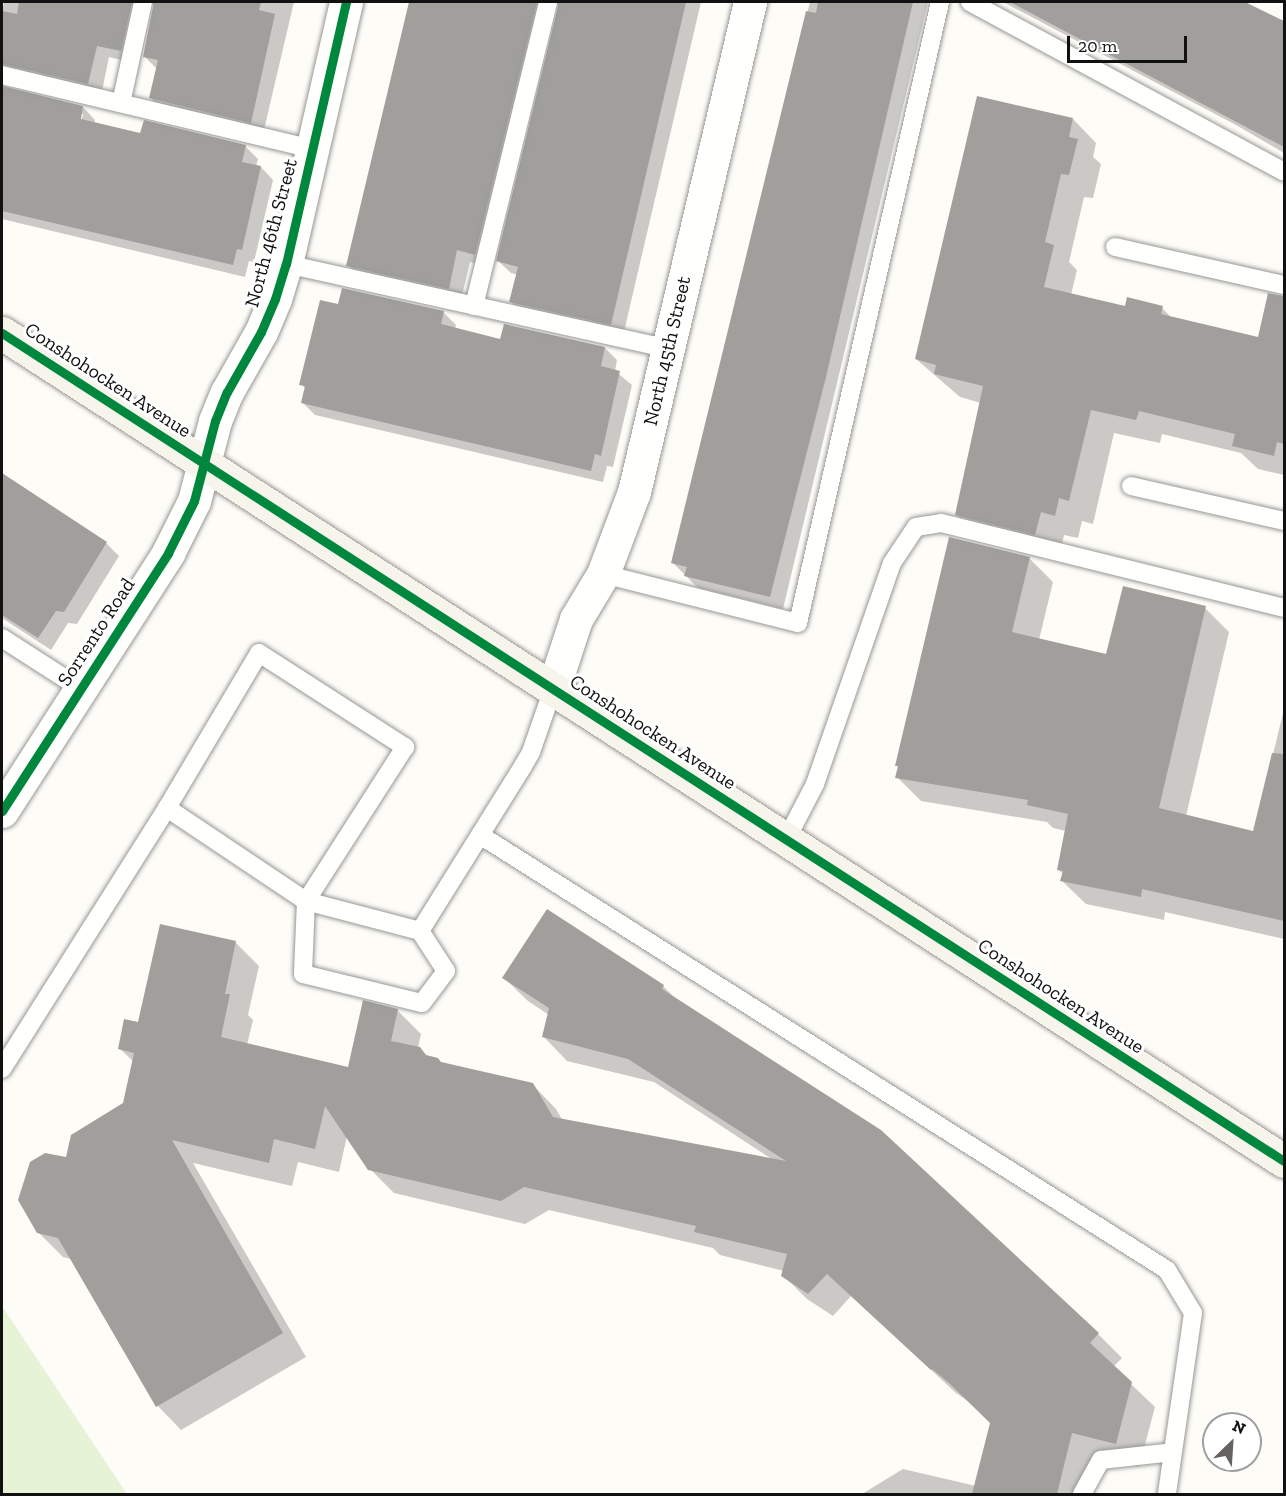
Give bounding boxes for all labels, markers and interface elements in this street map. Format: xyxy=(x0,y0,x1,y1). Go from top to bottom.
scale bar xyxy=(1070,24,1190,62)
text: 20 m xyxy=(1078,35,1117,57)
street label: North 46th Street xyxy=(240,156,302,310)
street label: North 45th Street xyxy=(638,274,696,428)
street label: Conshohocken Avenue xyxy=(20,317,196,443)
street label: Sorrento Road xyxy=(52,574,140,690)
street label: Conshohocken Avenue xyxy=(565,669,741,795)
street label: Conshohocken Avenue xyxy=(973,933,1149,1059)
north arrow xyxy=(1202,1412,1262,1472)
text: N xyxy=(1229,1416,1248,1438)

